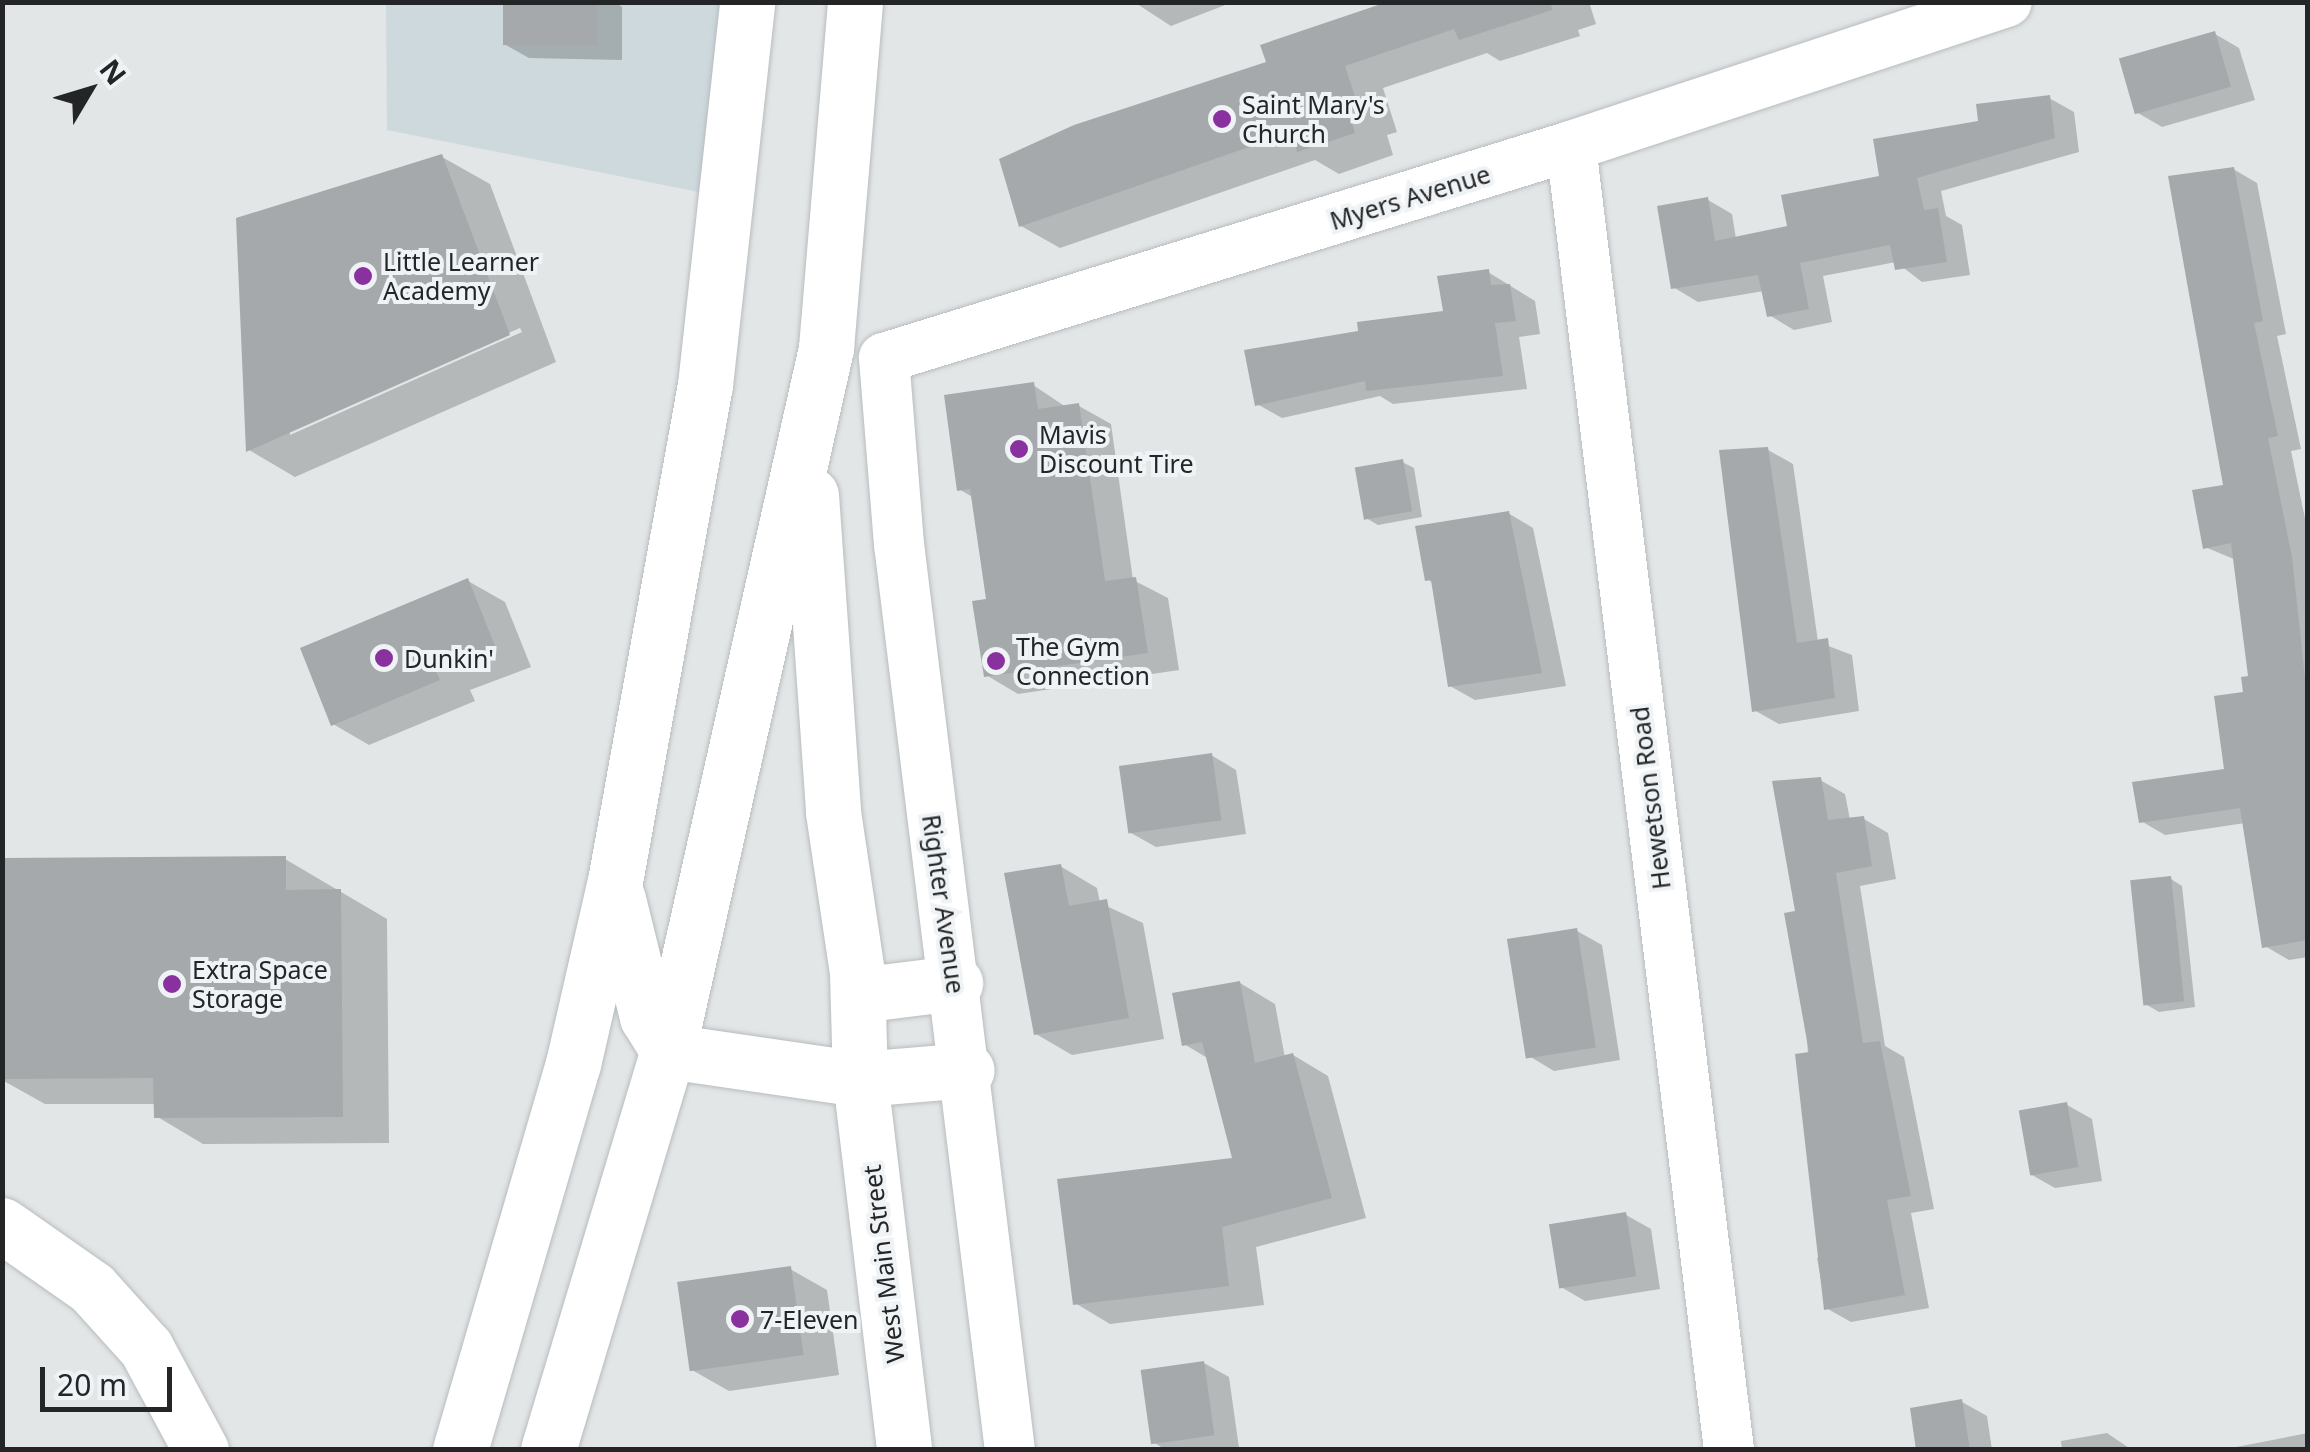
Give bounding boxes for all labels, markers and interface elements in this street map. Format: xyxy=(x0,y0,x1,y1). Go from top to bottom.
north arrow xyxy=(40,40,140,140)
text: N xyxy=(92,51,136,92)
place label: Saint Mary's Church xyxy=(1242,90,1385,149)
marker: Saint Mary's Church xyxy=(1211,108,1233,130)
street label: Myers Avenue xyxy=(1326,158,1494,236)
place label: Little Learner Academy xyxy=(383,247,539,306)
marker: Little Learner Academy xyxy=(352,265,374,287)
place label: Mavis Discount Tire xyxy=(1039,420,1193,479)
marker: Mavis Discount Tire xyxy=(1008,438,1030,460)
place label: The Gym Connection xyxy=(1016,632,1150,691)
place label: Dunkin' xyxy=(404,643,494,673)
marker: Dunkin' xyxy=(373,647,395,669)
marker: The Gym Connection xyxy=(985,650,1007,672)
street label: Hewetson Road xyxy=(1624,705,1676,891)
street label: Righter Avenue xyxy=(917,813,971,995)
place label: Extra Space Storage xyxy=(192,955,328,1014)
marker: Extra Space Storage xyxy=(161,973,183,995)
street label: West Main Street xyxy=(856,1163,910,1365)
place label: 7-Eleven xyxy=(760,1304,859,1334)
marker: 7-Eleven xyxy=(729,1308,751,1330)
scale bar xyxy=(45,1347,178,1409)
text: 20 m xyxy=(57,1364,127,1405)

